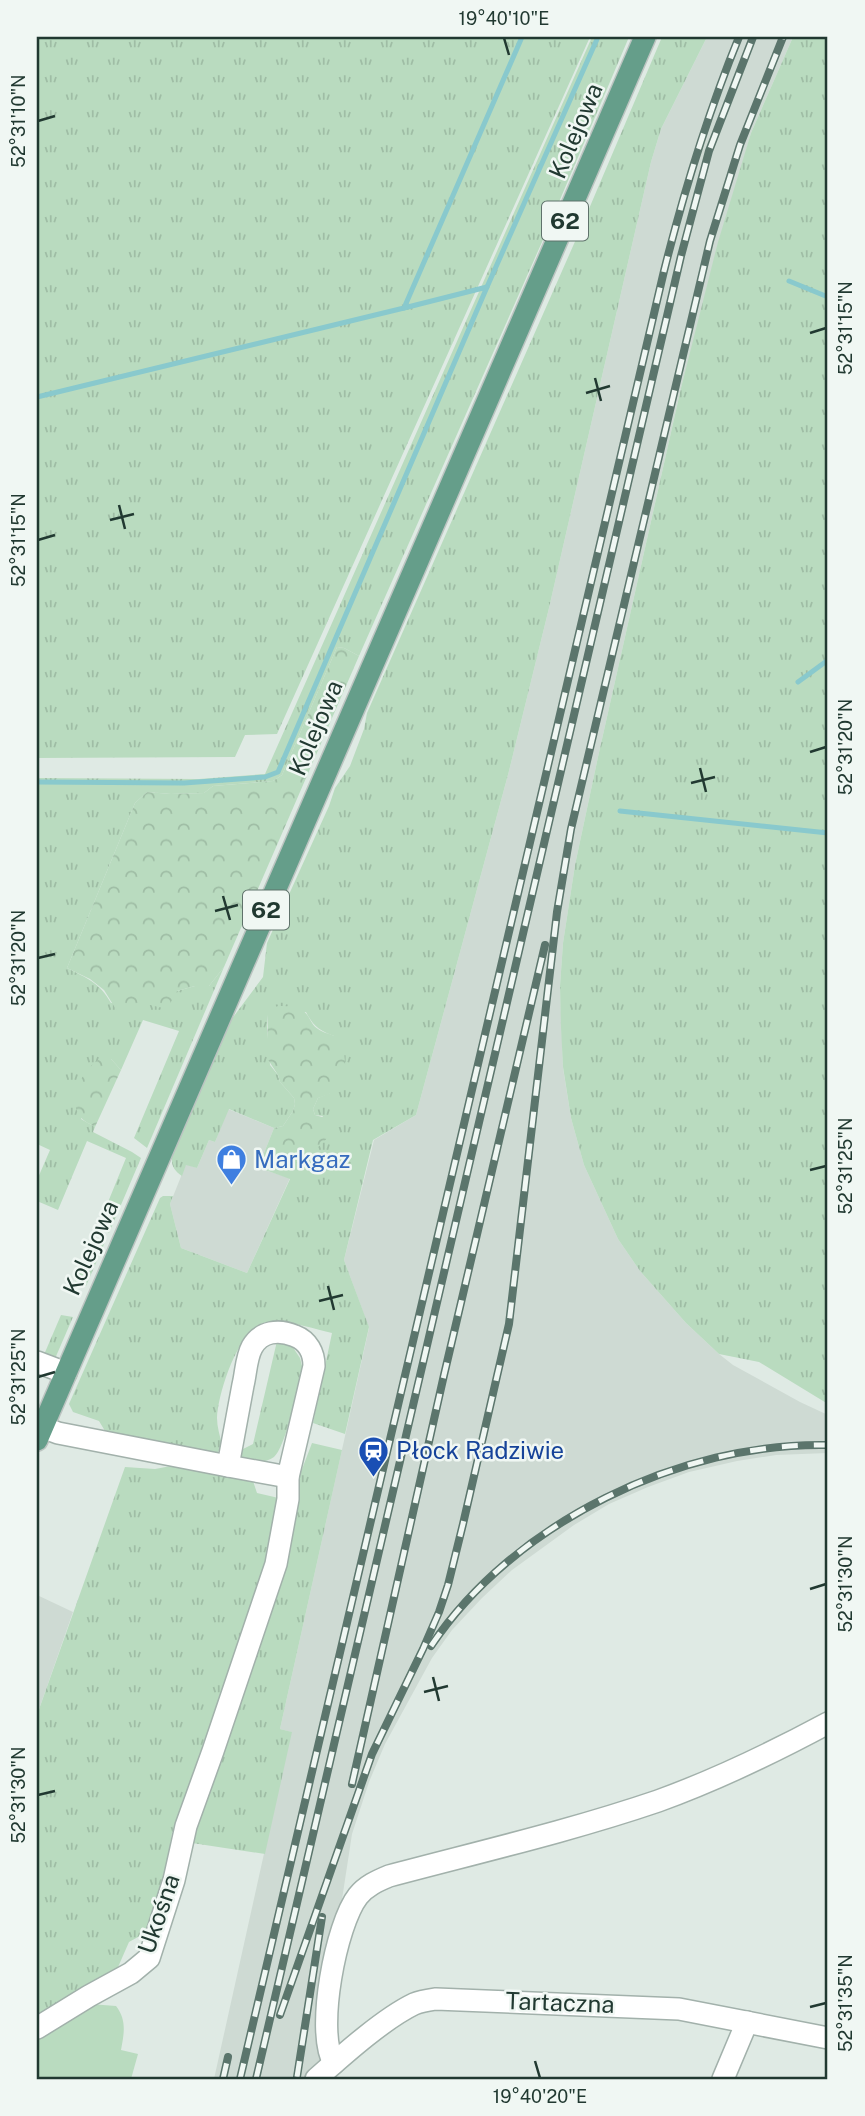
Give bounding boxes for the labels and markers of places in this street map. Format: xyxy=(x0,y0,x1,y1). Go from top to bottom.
shop icon: Markgaz xyxy=(214,1143,248,1187)
place label: Markgaz xyxy=(254,1145,350,1173)
station icon: Płock Radziwie xyxy=(356,1434,390,1478)
place label: Płock Radziwie xyxy=(396,1436,564,1464)

